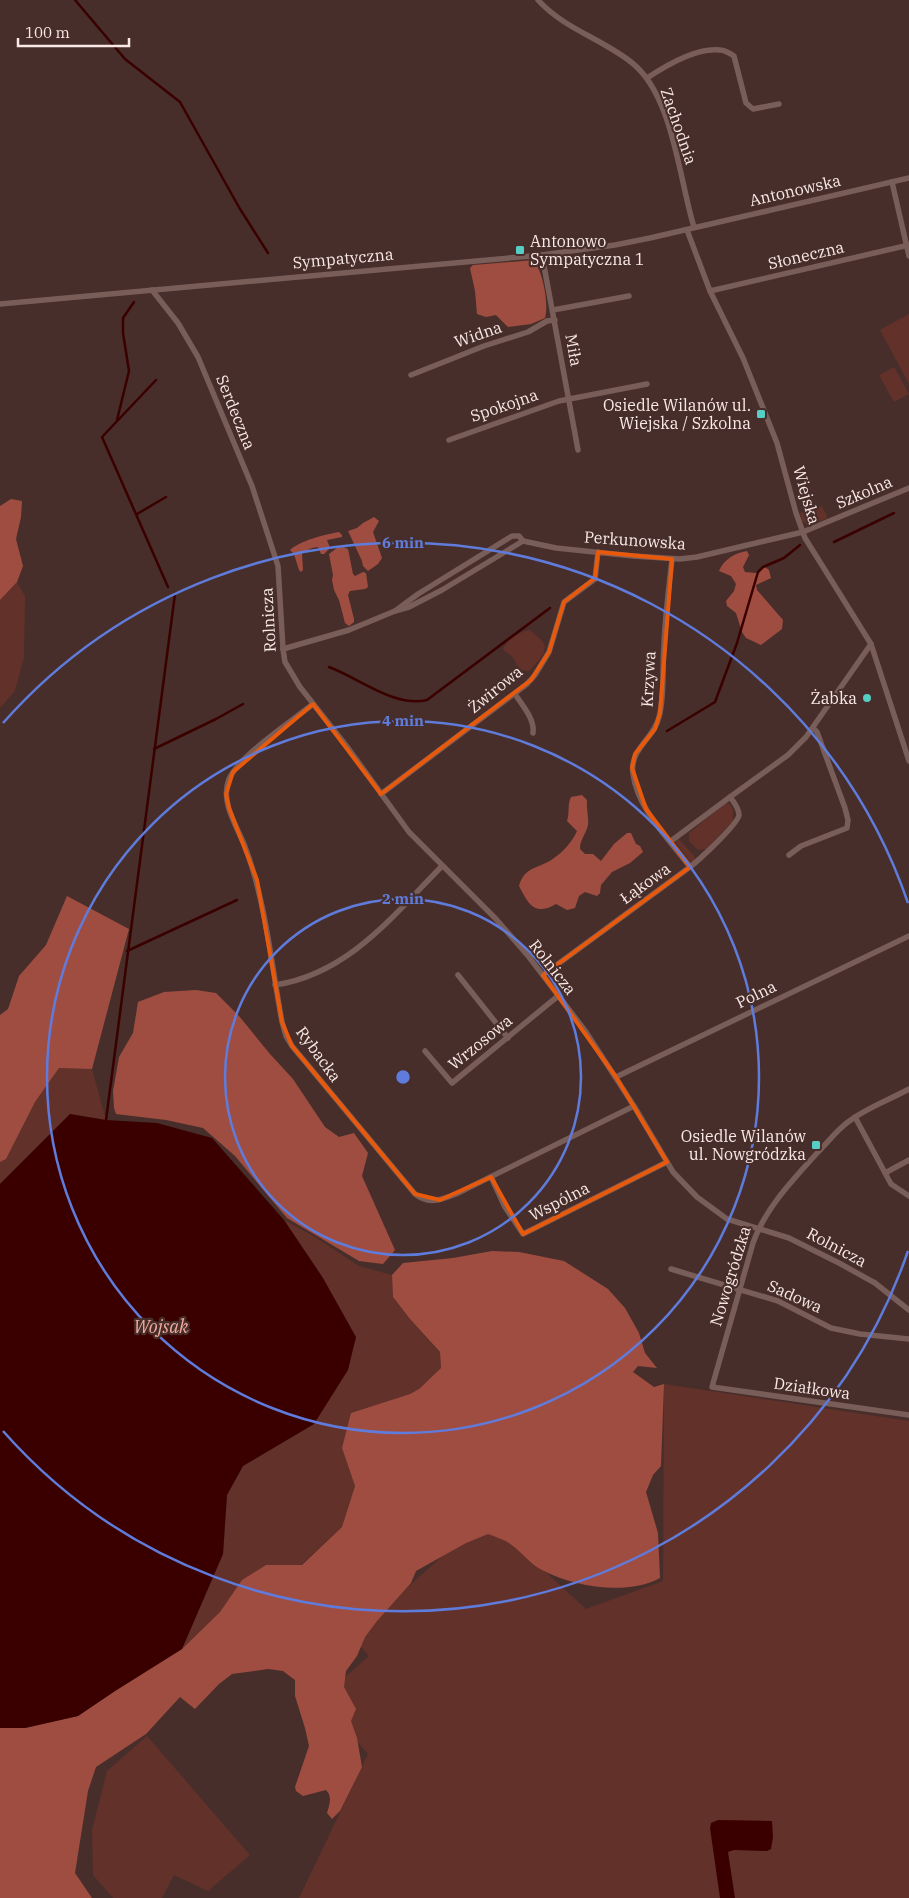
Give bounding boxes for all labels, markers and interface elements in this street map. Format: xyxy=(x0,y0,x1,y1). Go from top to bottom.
scale bar xyxy=(18,15,129,47)
text: 100 m xyxy=(25,23,70,42)
street label: Zachodnia xyxy=(657,85,702,167)
street label: Antonowska xyxy=(747,170,843,210)
place label: Antonowo Sympatyczna 1 xyxy=(530,231,644,269)
street label: Słoneczna xyxy=(766,236,846,273)
street label: Sympatyczna xyxy=(292,244,394,272)
marker: Antonowo Sympatyczna 1 xyxy=(514,244,526,256)
street label: Widna xyxy=(452,316,505,351)
street label: Miła xyxy=(561,332,587,368)
street label: Serdeczna xyxy=(212,372,260,452)
street label: Spokojna xyxy=(468,384,541,426)
place label: Osiedle Wilanów ul. Wiejska / Szkolna xyxy=(603,395,751,433)
marker: Osiedle Wilanów ul. Wiejska / Szkolna xyxy=(755,408,767,420)
street label: Wiejska xyxy=(789,464,825,527)
street label: Szkolna xyxy=(833,471,895,513)
street label: Perkunowska xyxy=(583,526,687,554)
text: 6 min xyxy=(382,533,424,552)
street label: Rolnicza xyxy=(256,587,280,653)
street label: Krzywa xyxy=(637,650,659,708)
street label: Żwirowa xyxy=(464,661,527,717)
place label: Żabka xyxy=(811,688,857,708)
marker: Żabka xyxy=(861,692,873,704)
text: 4 min xyxy=(382,711,424,730)
street label: Łąkowa xyxy=(616,858,674,908)
text: 2 min xyxy=(382,889,424,908)
street label: Rolnicza xyxy=(525,935,581,999)
street label: Polna xyxy=(733,976,780,1012)
street label: Wrzosowa xyxy=(444,1010,516,1074)
street label: Rybacka xyxy=(292,1022,346,1086)
centre of rings xyxy=(394,1068,412,1086)
place label: Osiedle Wilanów ul. Nowgródzka xyxy=(681,1126,807,1164)
marker: Osiedle Wilanów ul. Nowgródzka xyxy=(810,1139,822,1151)
street label: Wspólna xyxy=(525,1177,593,1225)
street label: Nowogródzka xyxy=(705,1223,755,1328)
street label: Rolnicza xyxy=(804,1223,870,1271)
street label: Sadowa xyxy=(765,1275,826,1317)
water label: Wojsak xyxy=(133,1315,189,1338)
street label: Działkowa xyxy=(772,1373,852,1403)

